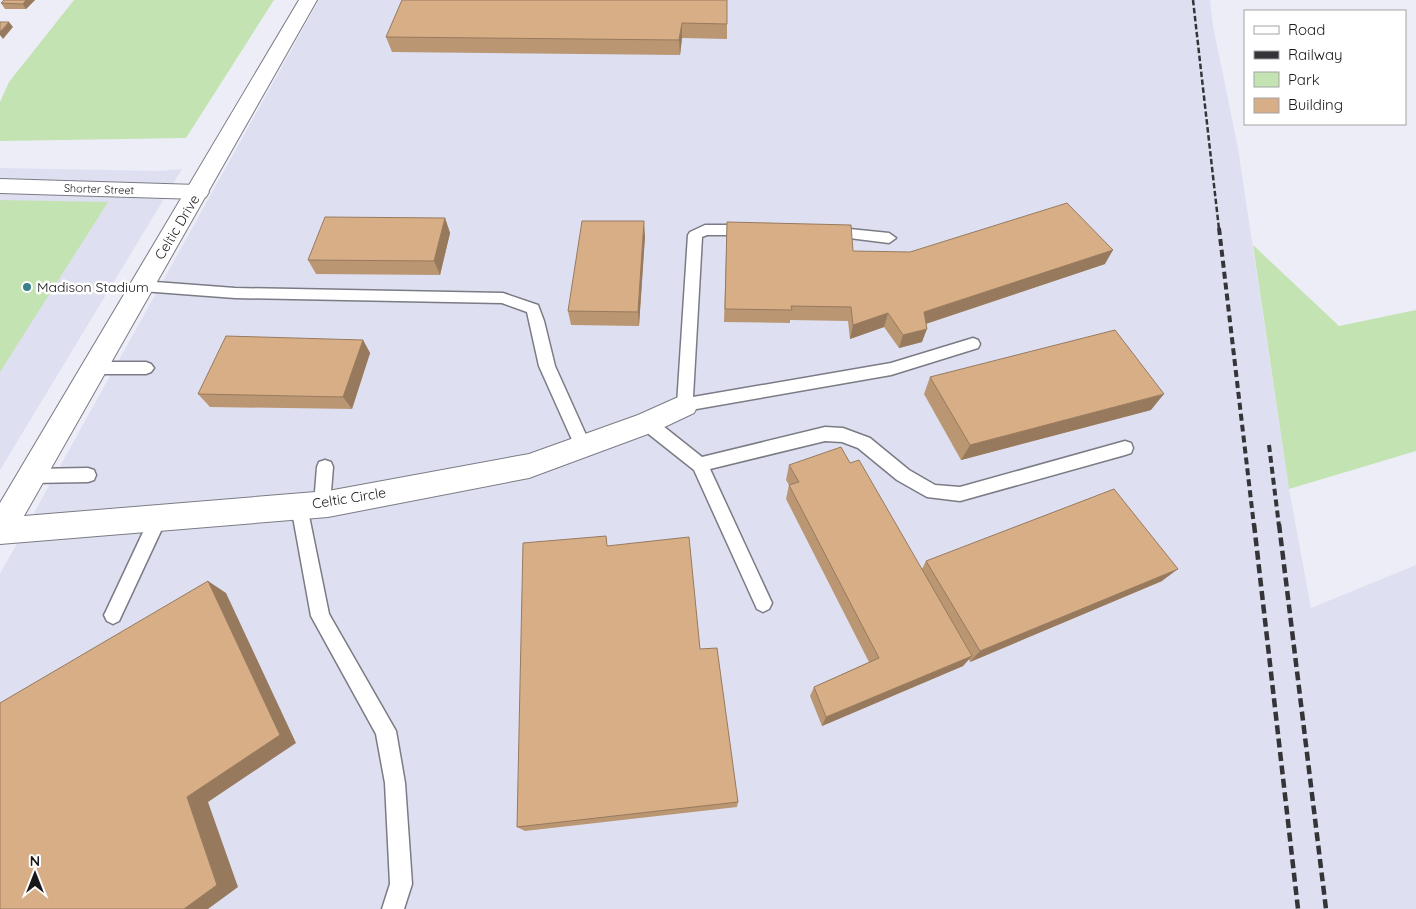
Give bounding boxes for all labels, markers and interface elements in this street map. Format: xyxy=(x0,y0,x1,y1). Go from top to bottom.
legend xyxy=(1244,10,1406,125)
text: Road xyxy=(1288,20,1325,39)
text: Railway xyxy=(1288,45,1343,64)
text: Park xyxy=(1288,70,1320,89)
text: Building xyxy=(1288,95,1343,114)
street label: Shorter Street xyxy=(64,181,135,197)
street label: Celtic Drive xyxy=(151,191,203,263)
place label: Madison Stadium xyxy=(37,278,149,296)
marker: Madison Stadium xyxy=(21,281,33,293)
street label: Celtic Circle xyxy=(311,483,387,513)
north arrow xyxy=(10,849,60,899)
text: N xyxy=(30,852,40,870)

